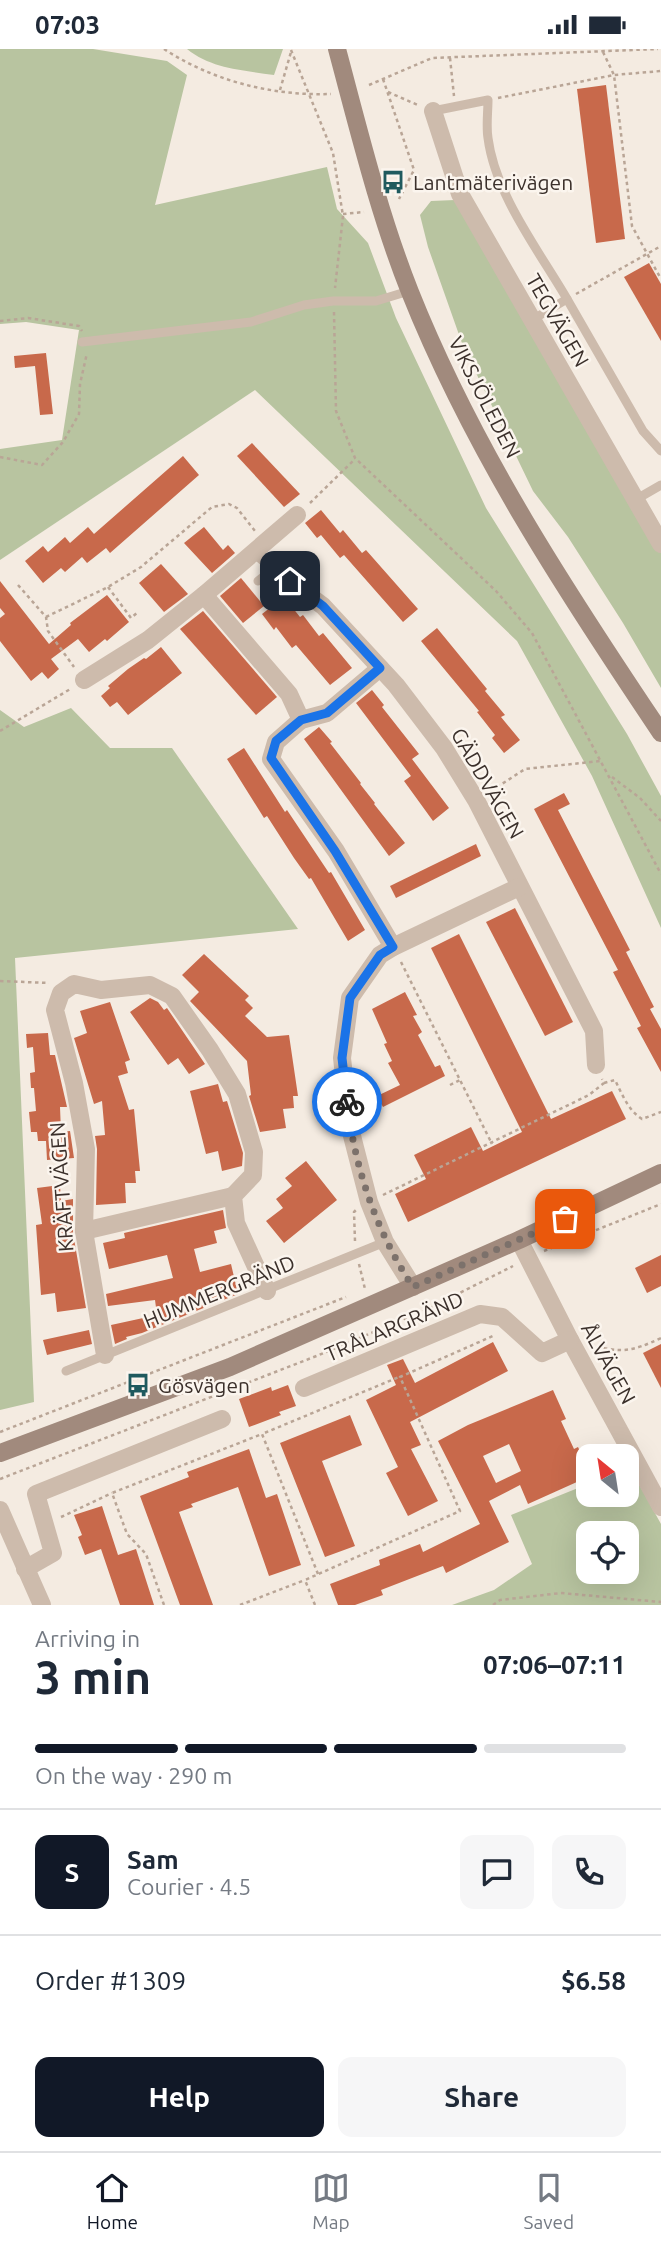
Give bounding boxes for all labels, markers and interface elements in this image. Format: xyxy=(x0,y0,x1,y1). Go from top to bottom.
text: 07:03 xyxy=(35,10,100,39)
bus stop icon: Lantmäterivägen xyxy=(379,168,407,196)
place label: Lantmäterivägen xyxy=(413,170,573,194)
street label: TEGVÄGEN xyxy=(522,269,594,371)
street label: VIKSJÖLEDEN xyxy=(444,332,526,462)
pin xyxy=(260,551,320,611)
icon: home xyxy=(271,562,309,600)
street label: GÄDDVÄGEN xyxy=(447,724,529,842)
courier xyxy=(312,1067,382,1137)
icon: bike xyxy=(328,1083,366,1121)
street label: KRÄFTVÄGEN xyxy=(44,1121,78,1253)
pin xyxy=(535,1189,595,1249)
icon: bag xyxy=(546,1200,584,1238)
street label: HUMMERGRÄND xyxy=(140,1250,298,1332)
street label: TRÅLARGRÄND xyxy=(321,1286,467,1366)
street label: ÅLVÄGEN xyxy=(577,1318,641,1408)
bus stop icon: Gösvägen xyxy=(124,1371,152,1399)
place label: Gösvägen xyxy=(158,1373,250,1397)
north arrow xyxy=(576,1444,639,1507)
map controls xyxy=(576,1444,639,1584)
button: locate xyxy=(576,1521,639,1584)
text: Arriving in xyxy=(35,1626,140,1651)
text: 07:06–07:11 xyxy=(483,1650,626,1679)
text: 3 min xyxy=(35,1651,151,1703)
text: On the way · 290 m xyxy=(35,1763,232,1788)
button: chat xyxy=(460,1835,534,1909)
button: phone xyxy=(552,1835,626,1909)
text: Sam xyxy=(127,1845,179,1874)
text: S xyxy=(65,1858,79,1887)
text: Courier · 4.5 xyxy=(127,1874,251,1899)
text: Order #1309 xyxy=(35,1966,186,1995)
text: $6.58 xyxy=(561,1966,626,1995)
button: Help xyxy=(35,2057,324,2137)
button: Share xyxy=(338,2057,626,2137)
tab: Home xyxy=(87,2169,138,2233)
tab: Map xyxy=(312,2169,350,2233)
tab: Saved xyxy=(524,2169,574,2233)

